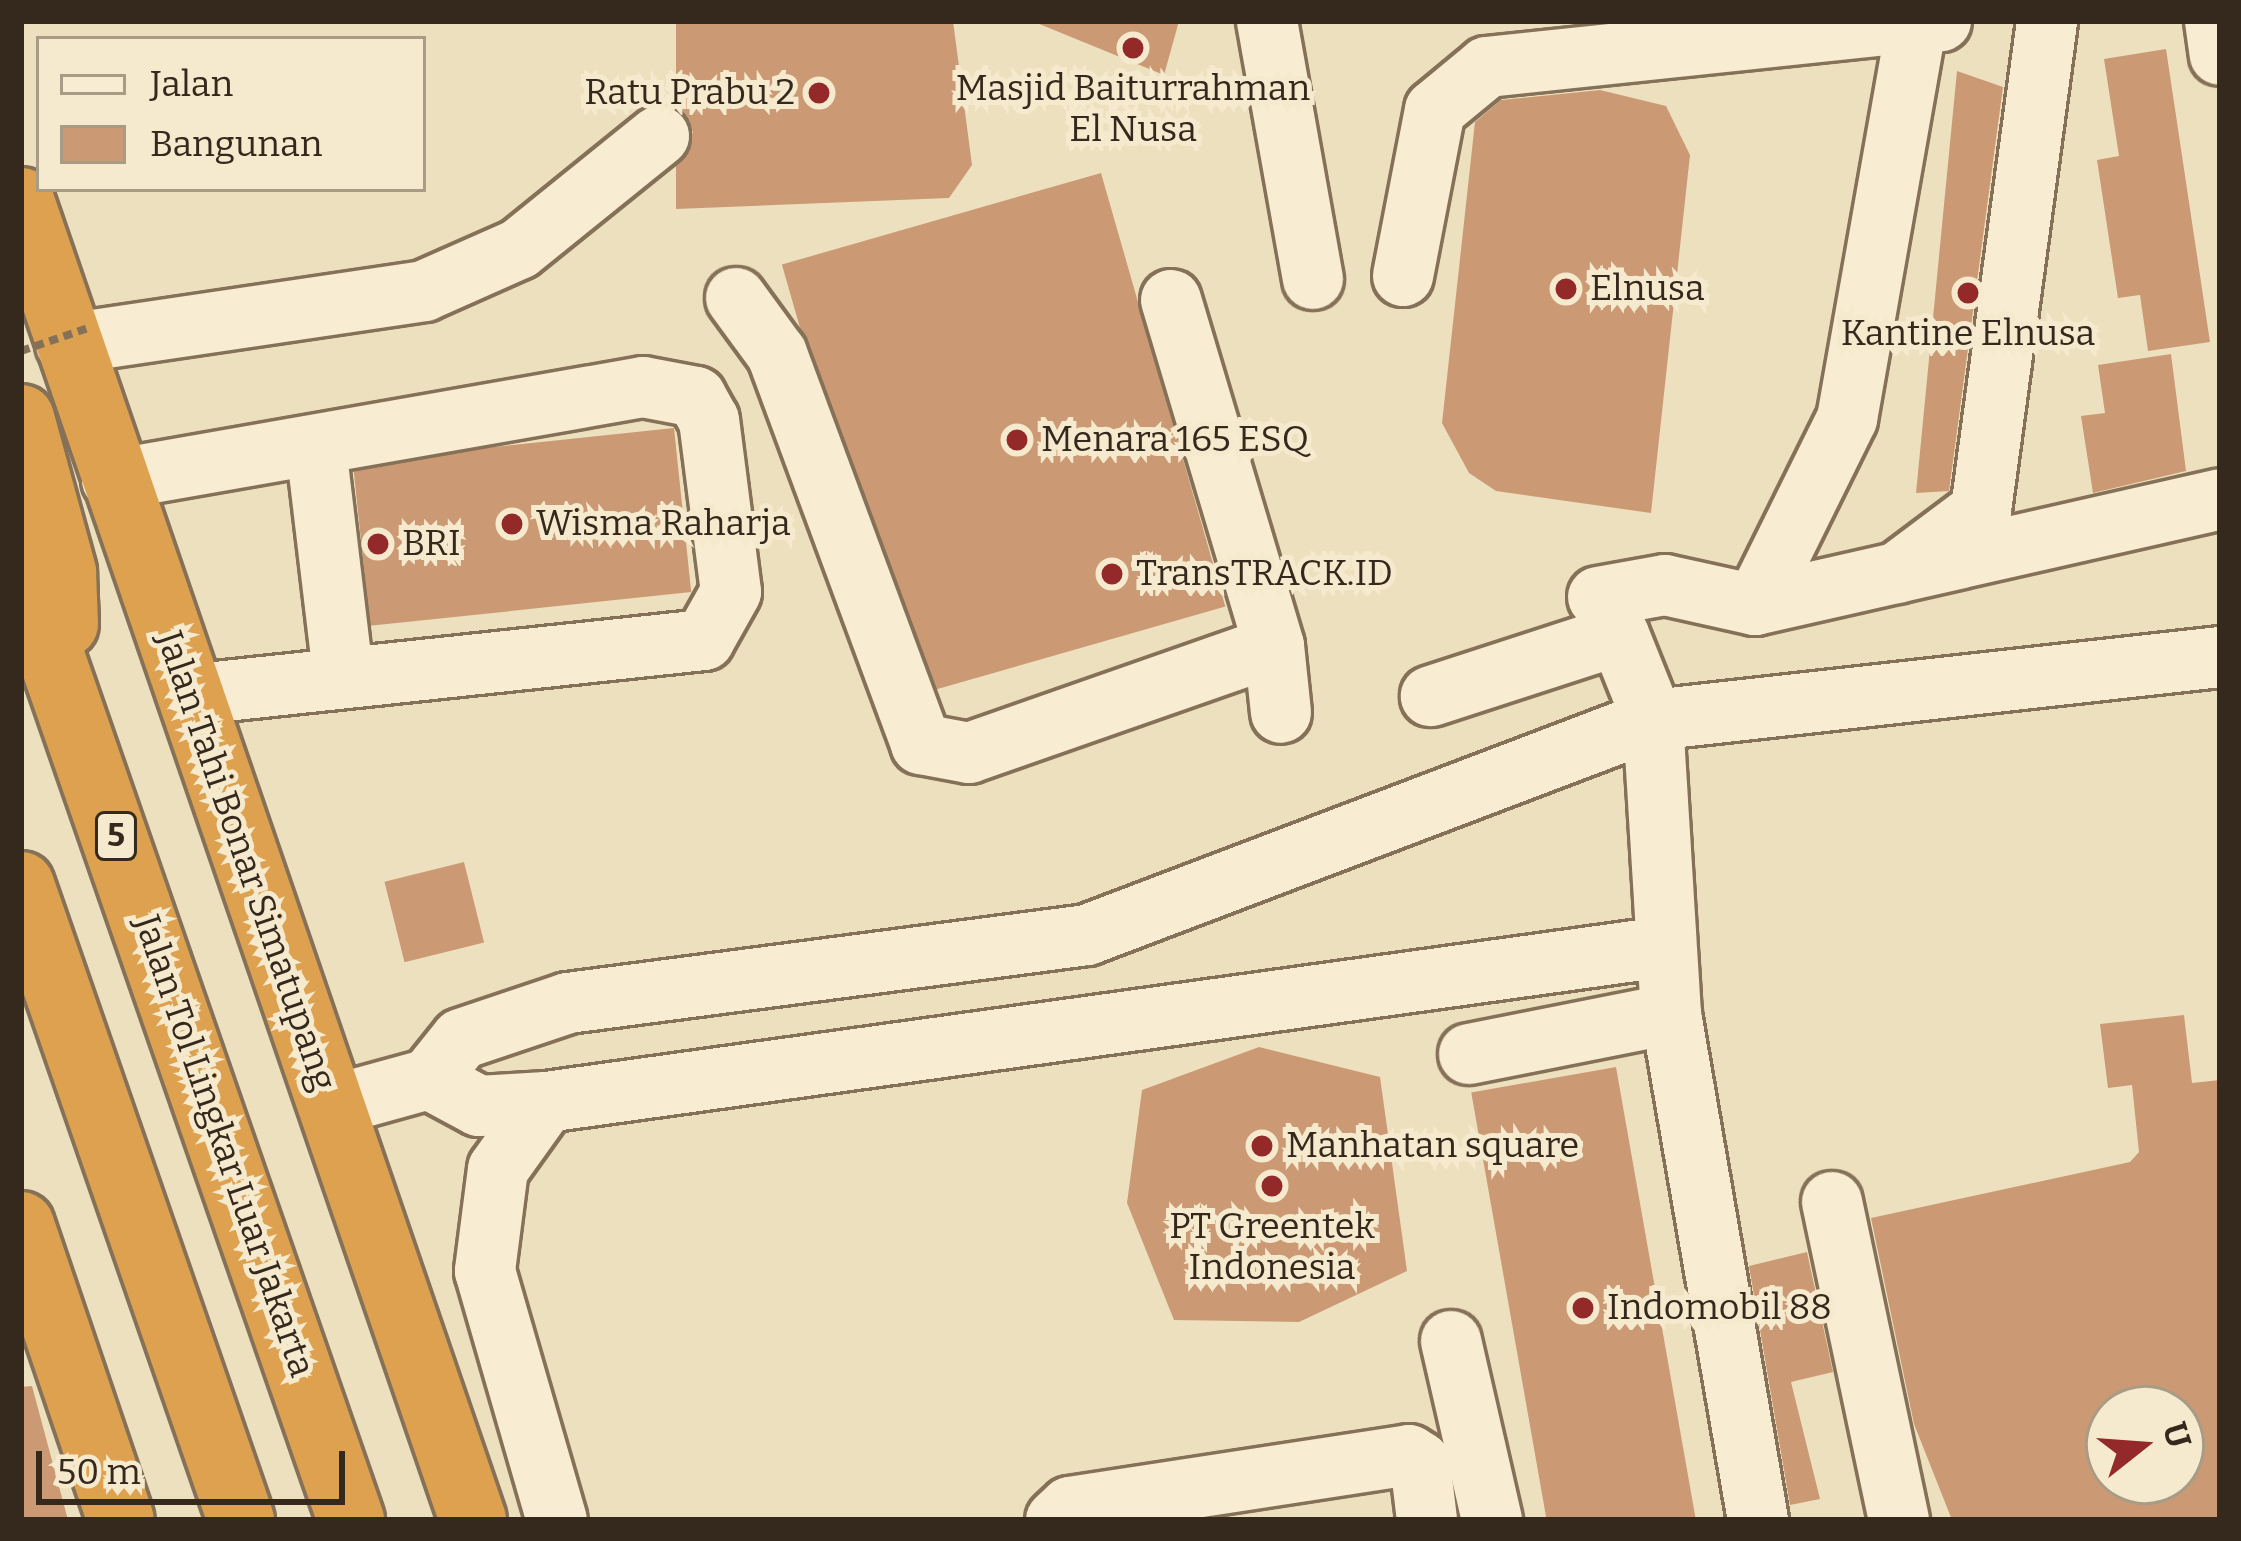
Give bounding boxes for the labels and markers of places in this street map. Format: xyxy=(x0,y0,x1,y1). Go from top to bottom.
marker: Masjid Baiturrahman El Nusa xyxy=(1120,35,1146,61)
place label: Masjid Baiturrahman El Nusa xyxy=(956,66,1310,151)
place label: Ratu Prabu 2 xyxy=(584,71,795,115)
marker: Ratu Prabu 2 xyxy=(806,80,832,106)
place label: Elnusa xyxy=(1590,267,1705,311)
marker: Elnusa xyxy=(1553,276,1579,302)
marker: Kantine Elnusa xyxy=(1955,280,1981,306)
place label: Kantine Elnusa xyxy=(1841,312,2095,356)
place label: Menara 165 ESQ xyxy=(1041,418,1309,462)
marker: Menara 165 ESQ xyxy=(1004,427,1030,453)
place label: Wisma Raharja xyxy=(536,502,791,546)
marker: Wisma Raharja xyxy=(499,511,525,537)
place label: BRI xyxy=(402,522,461,566)
marker: BRI xyxy=(365,531,391,557)
place label: TransTRACK.ID xyxy=(1136,552,1393,596)
marker: TransTRACK.ID xyxy=(1099,561,1125,587)
place label: Manhatan square xyxy=(1286,1124,1579,1168)
marker: Manhatan square xyxy=(1249,1133,1275,1159)
marker: PT Greentek Indonesia xyxy=(1259,1173,1285,1199)
place label: PT Greentek Indonesia xyxy=(1169,1204,1375,1289)
place label: Indomobil 88 xyxy=(1607,1286,1832,1330)
marker: Indomobil 88 xyxy=(1570,1295,1596,1321)

